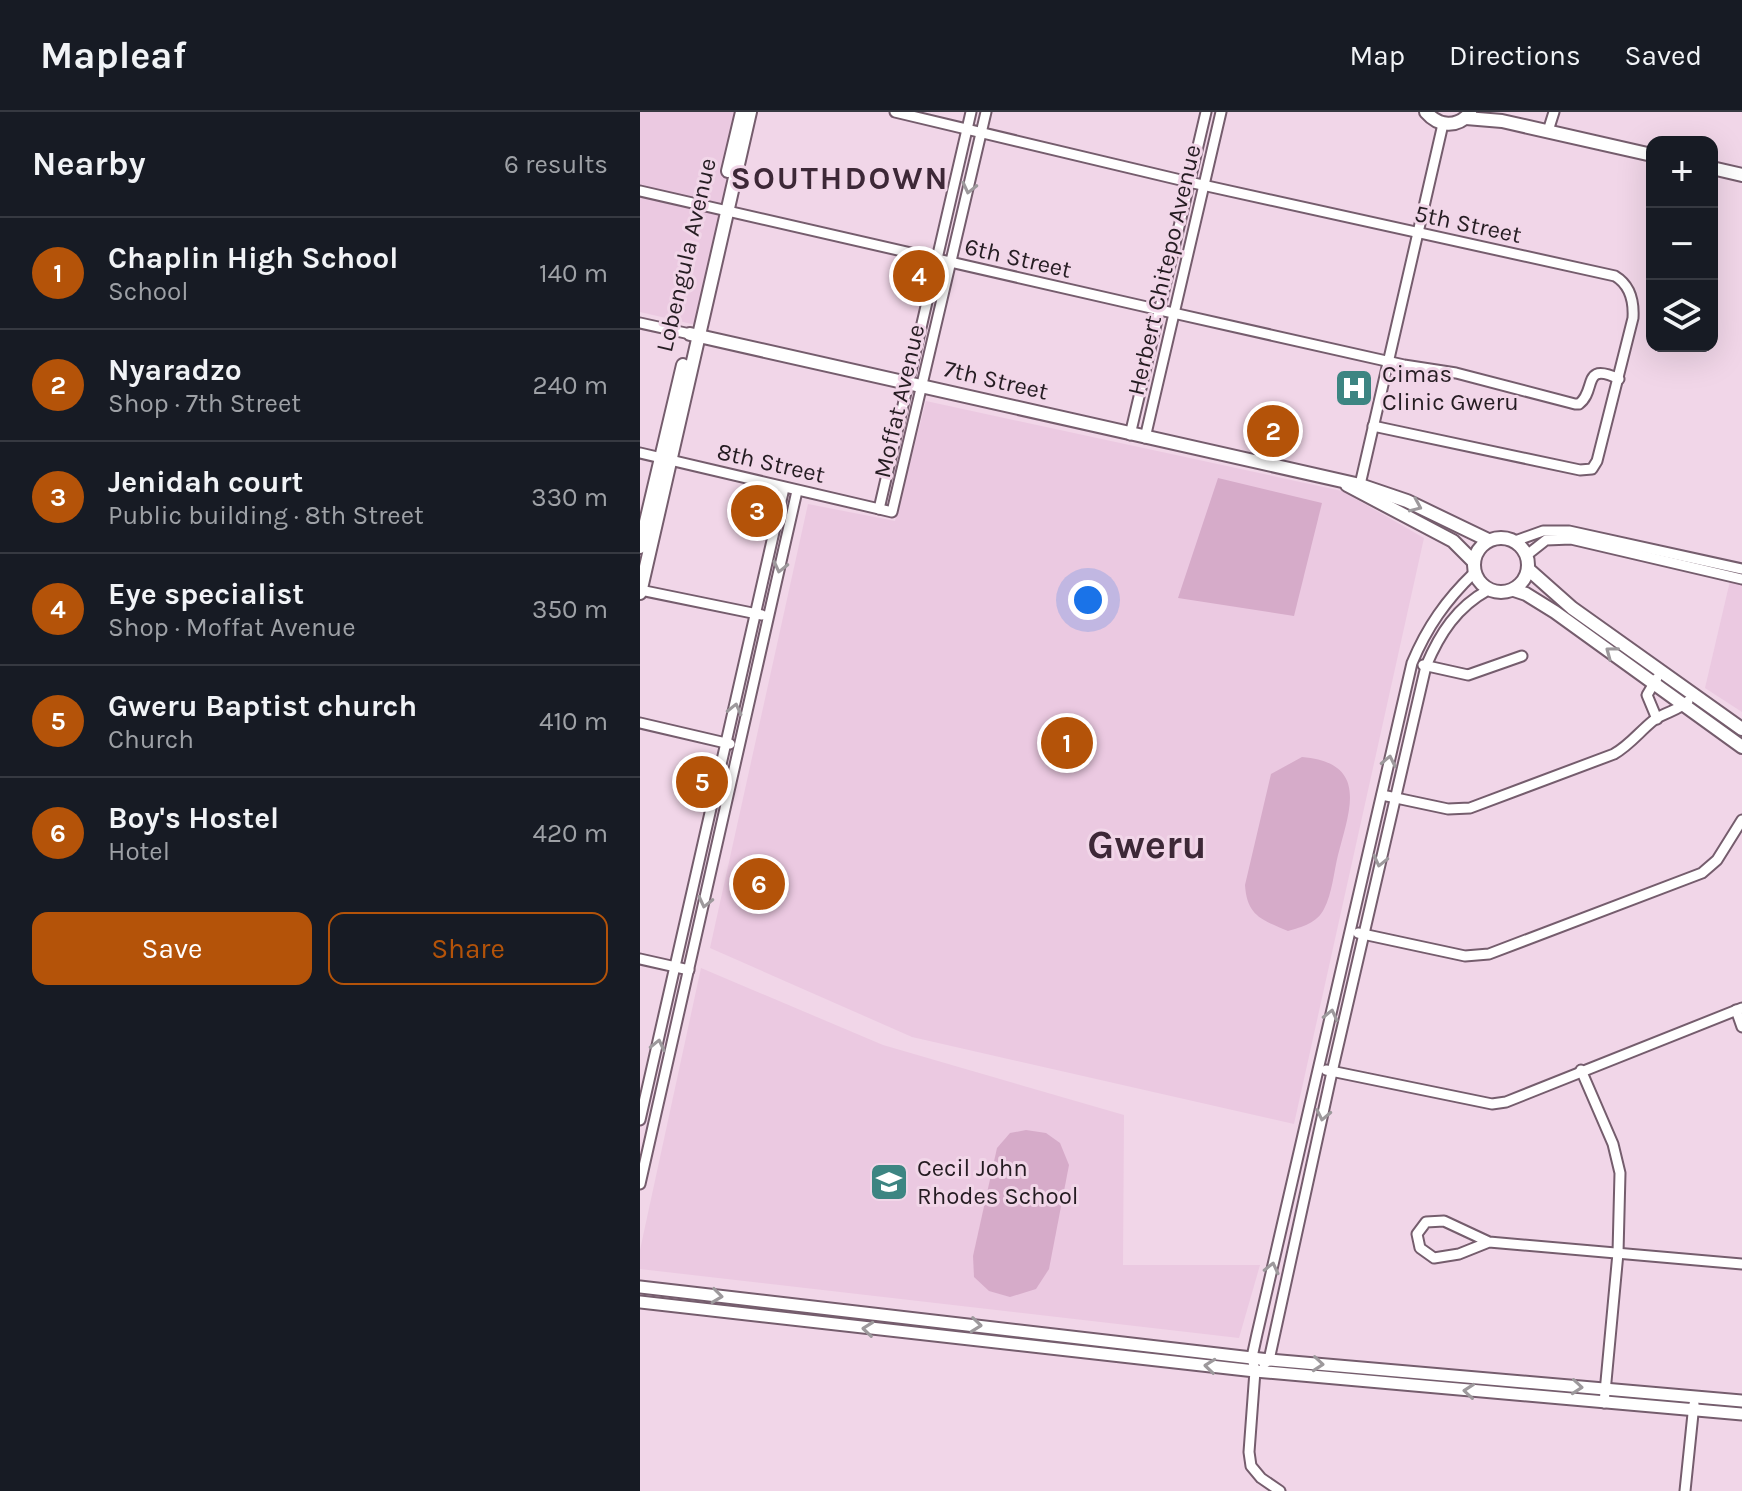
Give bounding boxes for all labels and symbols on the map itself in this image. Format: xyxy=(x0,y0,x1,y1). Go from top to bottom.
street label: Herbert Chitepo Avenue xyxy=(1122,142,1206,398)
street label: Lobengula Avenue xyxy=(650,155,722,355)
district label: SOUTHDOWN xyxy=(731,160,949,197)
one-way arrow xyxy=(961,181,978,194)
street label: 5th Street xyxy=(1412,199,1524,249)
street label: 6th Street xyxy=(962,232,1074,284)
pin: 4 xyxy=(893,246,945,306)
street label: Moffat Avenue xyxy=(868,321,930,481)
street label: 7th Street xyxy=(941,354,1051,406)
place label: Cimas Clinic Gweru xyxy=(1382,360,1519,416)
hospital icon: Cimas Clinic Gweru xyxy=(1333,367,1375,409)
pin: 2 xyxy=(1247,401,1299,461)
street label: 8th Street xyxy=(714,437,828,489)
pin: 3 xyxy=(731,481,783,541)
one-way arrow xyxy=(1407,496,1422,512)
one-way arrow xyxy=(772,560,789,573)
your location xyxy=(1068,580,1108,620)
one-way arrow xyxy=(1605,648,1619,662)
one-way arrow xyxy=(726,703,743,717)
pin: 1 xyxy=(1041,713,1093,773)
pin: 5 xyxy=(676,752,728,812)
one-way arrow xyxy=(1380,755,1397,769)
district label: Gweru xyxy=(1087,821,1207,868)
pin: 6 xyxy=(733,854,785,914)
one-way arrow xyxy=(1373,854,1390,868)
one-way arrow xyxy=(697,895,714,909)
one-way arrow xyxy=(1322,1008,1339,1022)
one-way arrow xyxy=(649,1038,666,1052)
one-way arrow xyxy=(1315,1108,1332,1122)
place label: Cecil John Rhodes School xyxy=(917,1154,1079,1210)
school or university icon: Cecil John Rhodes School xyxy=(868,1161,910,1203)
one-way arrow xyxy=(1263,1262,1280,1275)
one-way arrow xyxy=(711,1287,724,1304)
one-way arrow xyxy=(970,1317,983,1334)
one-way arrow xyxy=(861,1320,874,1337)
one-way arrow xyxy=(1312,1355,1325,1372)
one-way arrow xyxy=(1203,1358,1216,1375)
one-way arrow xyxy=(1570,1378,1583,1395)
one-way arrow xyxy=(1462,1383,1475,1400)

